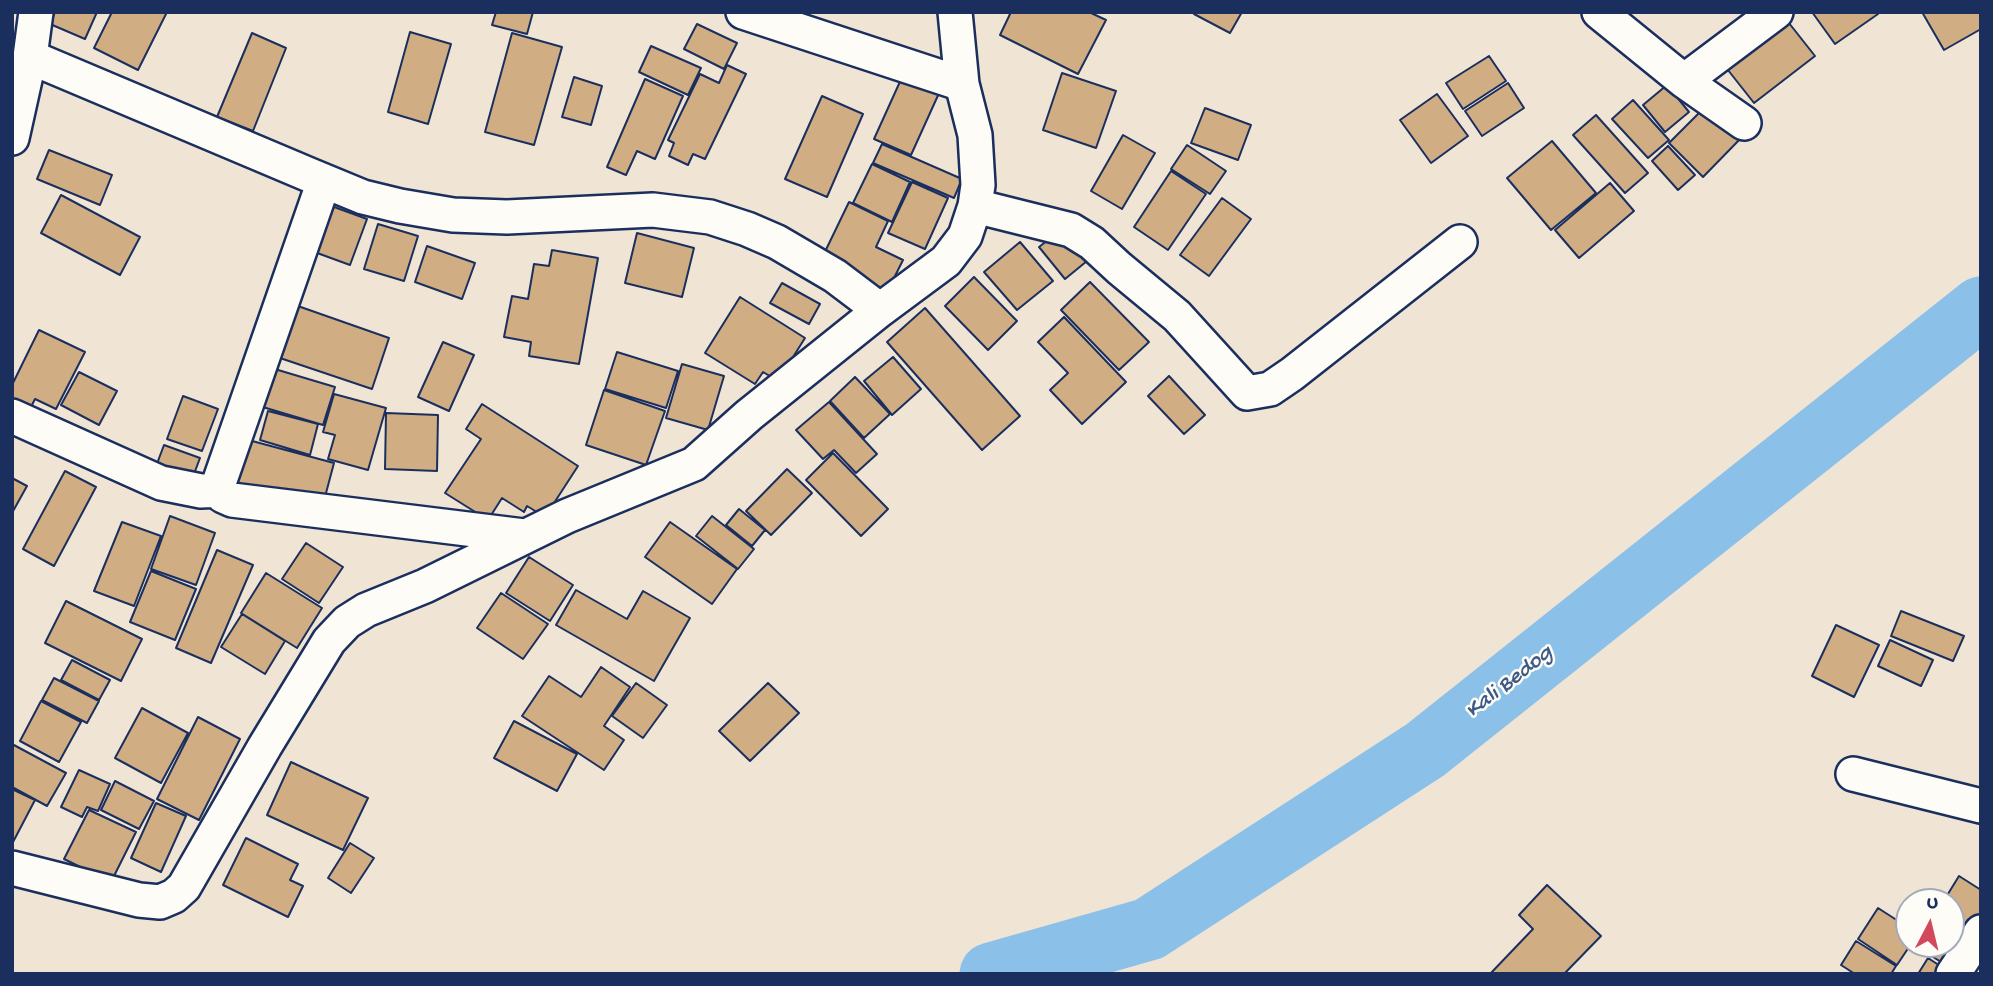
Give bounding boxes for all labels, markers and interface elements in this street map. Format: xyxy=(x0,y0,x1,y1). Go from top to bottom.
water label: Kali Bedog xyxy=(1461,640,1559,726)
north arrow xyxy=(1895,888,1965,958)
text: U xyxy=(1926,892,1939,916)

